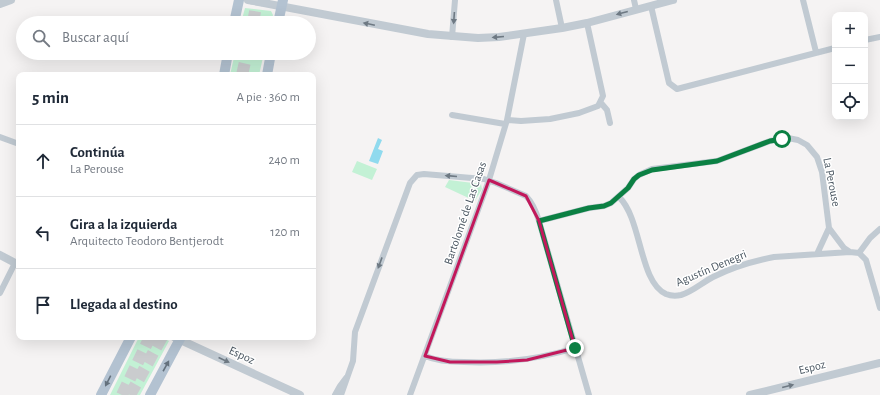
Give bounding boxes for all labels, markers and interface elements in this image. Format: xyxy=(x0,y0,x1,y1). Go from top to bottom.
one-way arrow xyxy=(615,10,627,16)
one-way arrow xyxy=(450,12,457,24)
map controls xyxy=(832,12,868,120)
button: + xyxy=(832,12,868,48)
search box xyxy=(16,16,316,60)
one-way arrow xyxy=(363,21,376,27)
icon: search xyxy=(30,27,52,49)
text: Buscar aquí xyxy=(62,30,129,45)
one-way arrow xyxy=(492,34,504,40)
button: − xyxy=(832,48,868,84)
button: locate xyxy=(832,84,868,120)
text: 5 min xyxy=(32,89,69,106)
text: A pie · 360 m xyxy=(236,91,300,104)
route start xyxy=(773,130,791,148)
text: Continúa xyxy=(70,145,125,160)
icon: ahead xyxy=(32,150,54,172)
text: 240 m xyxy=(268,154,300,167)
street label: La Perouse xyxy=(821,156,843,208)
street label: Bartolomé de Las Casas xyxy=(442,160,488,266)
text: La Perouse xyxy=(70,163,124,176)
one-way arrow xyxy=(445,173,457,180)
text: Gira a la izquierda xyxy=(70,217,177,232)
icon: left xyxy=(32,222,54,244)
text: 120 m xyxy=(270,226,300,239)
text: Arquitecto Teodoro Bentjerodt xyxy=(70,235,224,248)
street label: Agustín Denegri xyxy=(674,248,748,288)
one-way arrow xyxy=(377,257,383,269)
icon: arrive xyxy=(32,294,54,316)
text: Llegada al destino xyxy=(70,297,178,312)
route end xyxy=(566,339,584,357)
street label: Espoz xyxy=(227,344,257,366)
one-way arrow xyxy=(219,357,230,363)
street label: Espoz xyxy=(797,358,827,376)
one-way arrow xyxy=(162,360,169,372)
one-way arrow xyxy=(105,376,111,387)
one-way arrow xyxy=(782,382,794,388)

